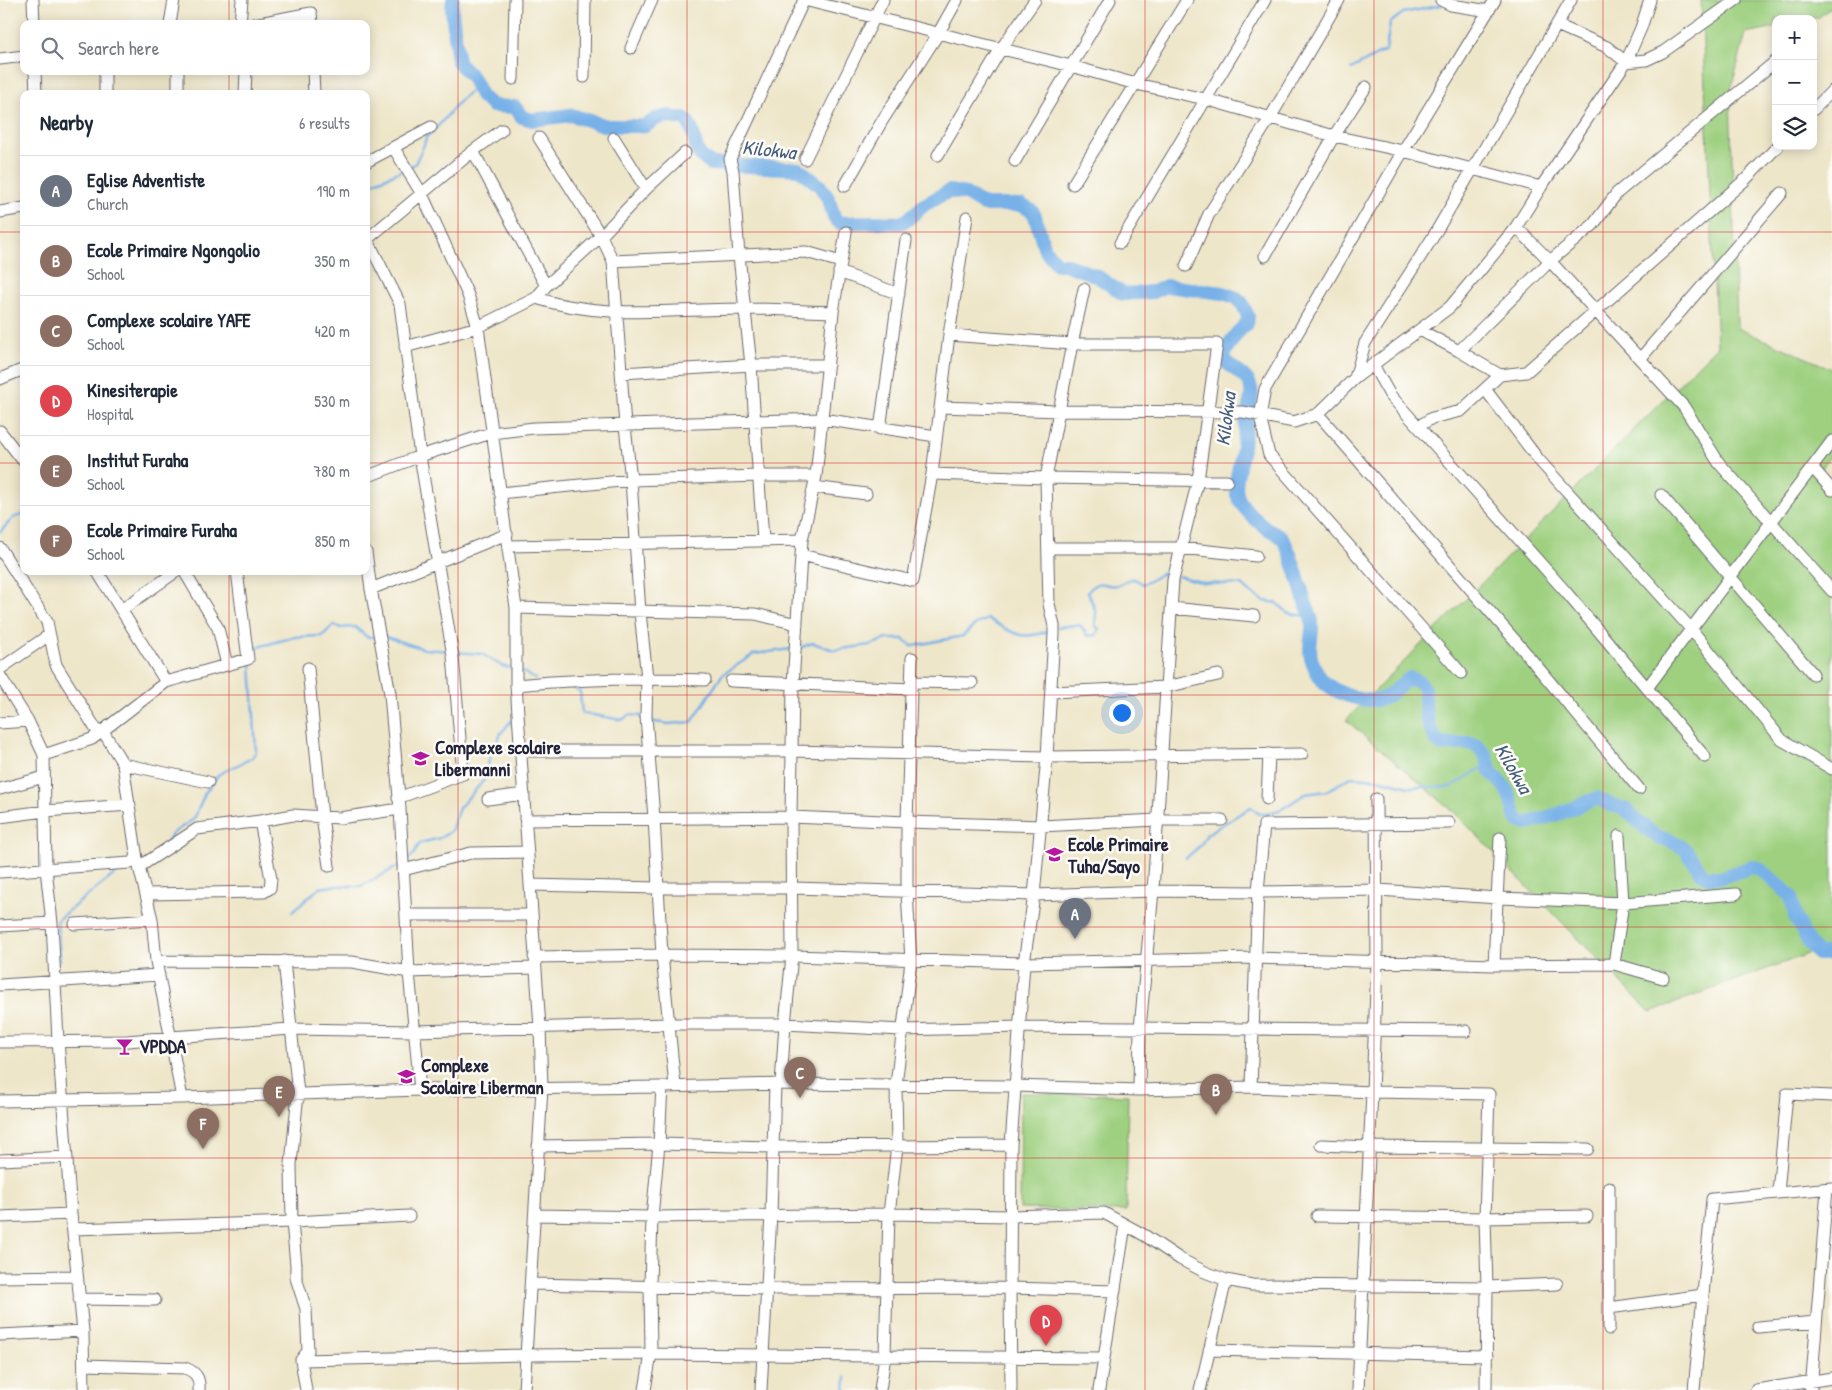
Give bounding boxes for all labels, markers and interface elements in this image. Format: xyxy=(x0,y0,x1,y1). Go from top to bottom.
map controls xyxy=(1772,15,1817,150)
button: + xyxy=(1772,15,1817,60)
search box xyxy=(20,20,370,75)
icon: search xyxy=(38,34,66,62)
text: Search here xyxy=(78,35,159,61)
button: − xyxy=(1772,60,1817,105)
button: layers xyxy=(1772,105,1817,150)
text: Nearby xyxy=(40,108,93,137)
text: 6 results xyxy=(299,112,350,134)
water label: Kilokwa xyxy=(741,133,799,165)
text: Eglise Adventiste xyxy=(87,167,205,193)
text: A xyxy=(52,180,60,202)
text: 190 m xyxy=(317,180,350,202)
text: Church xyxy=(87,193,128,215)
text: Ecole Primaire Ngongolio xyxy=(87,237,260,263)
text: B xyxy=(52,250,60,272)
text: 350 m xyxy=(314,250,350,272)
text: School xyxy=(87,263,124,285)
text: Complexe scolaire YAFE xyxy=(87,307,251,333)
text: C xyxy=(52,320,60,342)
text: 420 m xyxy=(315,320,350,342)
text: School xyxy=(87,333,124,355)
text: Kinesiterapie xyxy=(87,377,178,403)
water label: Kilokwa xyxy=(1208,389,1242,447)
text: D xyxy=(52,390,60,412)
text: 530 m xyxy=(314,390,350,412)
text: Hospital xyxy=(87,403,134,425)
text: Institut Furaha xyxy=(87,447,188,473)
text: E xyxy=(52,460,60,482)
text: 780 m xyxy=(313,460,350,482)
text: School xyxy=(87,473,124,495)
text: Ecole Primaire Furaha xyxy=(87,517,237,543)
text: F xyxy=(53,530,59,552)
text: 850 m xyxy=(315,530,350,552)
text: School xyxy=(87,543,124,565)
your location xyxy=(1109,700,1135,726)
place label: Complexe scolaire Libermanni xyxy=(435,734,562,782)
water label: Kilokwa xyxy=(1489,738,1540,800)
school or university icon: Complexe scolaire Libermanni xyxy=(411,748,431,768)
place label: Ecole Primaire Tuha/Sayo xyxy=(1067,831,1169,880)
school or university icon: Ecole Primaire Tuha/Sayo xyxy=(1044,845,1064,865)
pin: A xyxy=(1059,898,1091,939)
place label: VPDDA xyxy=(139,1033,187,1059)
bar icon: VPDDA xyxy=(115,1036,135,1056)
place label: Complexe Scolaire Liberman xyxy=(421,1052,544,1100)
pin: C xyxy=(784,1057,816,1098)
school or university icon: Complexe Scolaire Liberman xyxy=(397,1066,417,1086)
pin: B xyxy=(1200,1074,1232,1115)
pin: E xyxy=(263,1076,295,1117)
pin: F xyxy=(187,1108,219,1149)
pin: D xyxy=(1030,1305,1062,1346)

